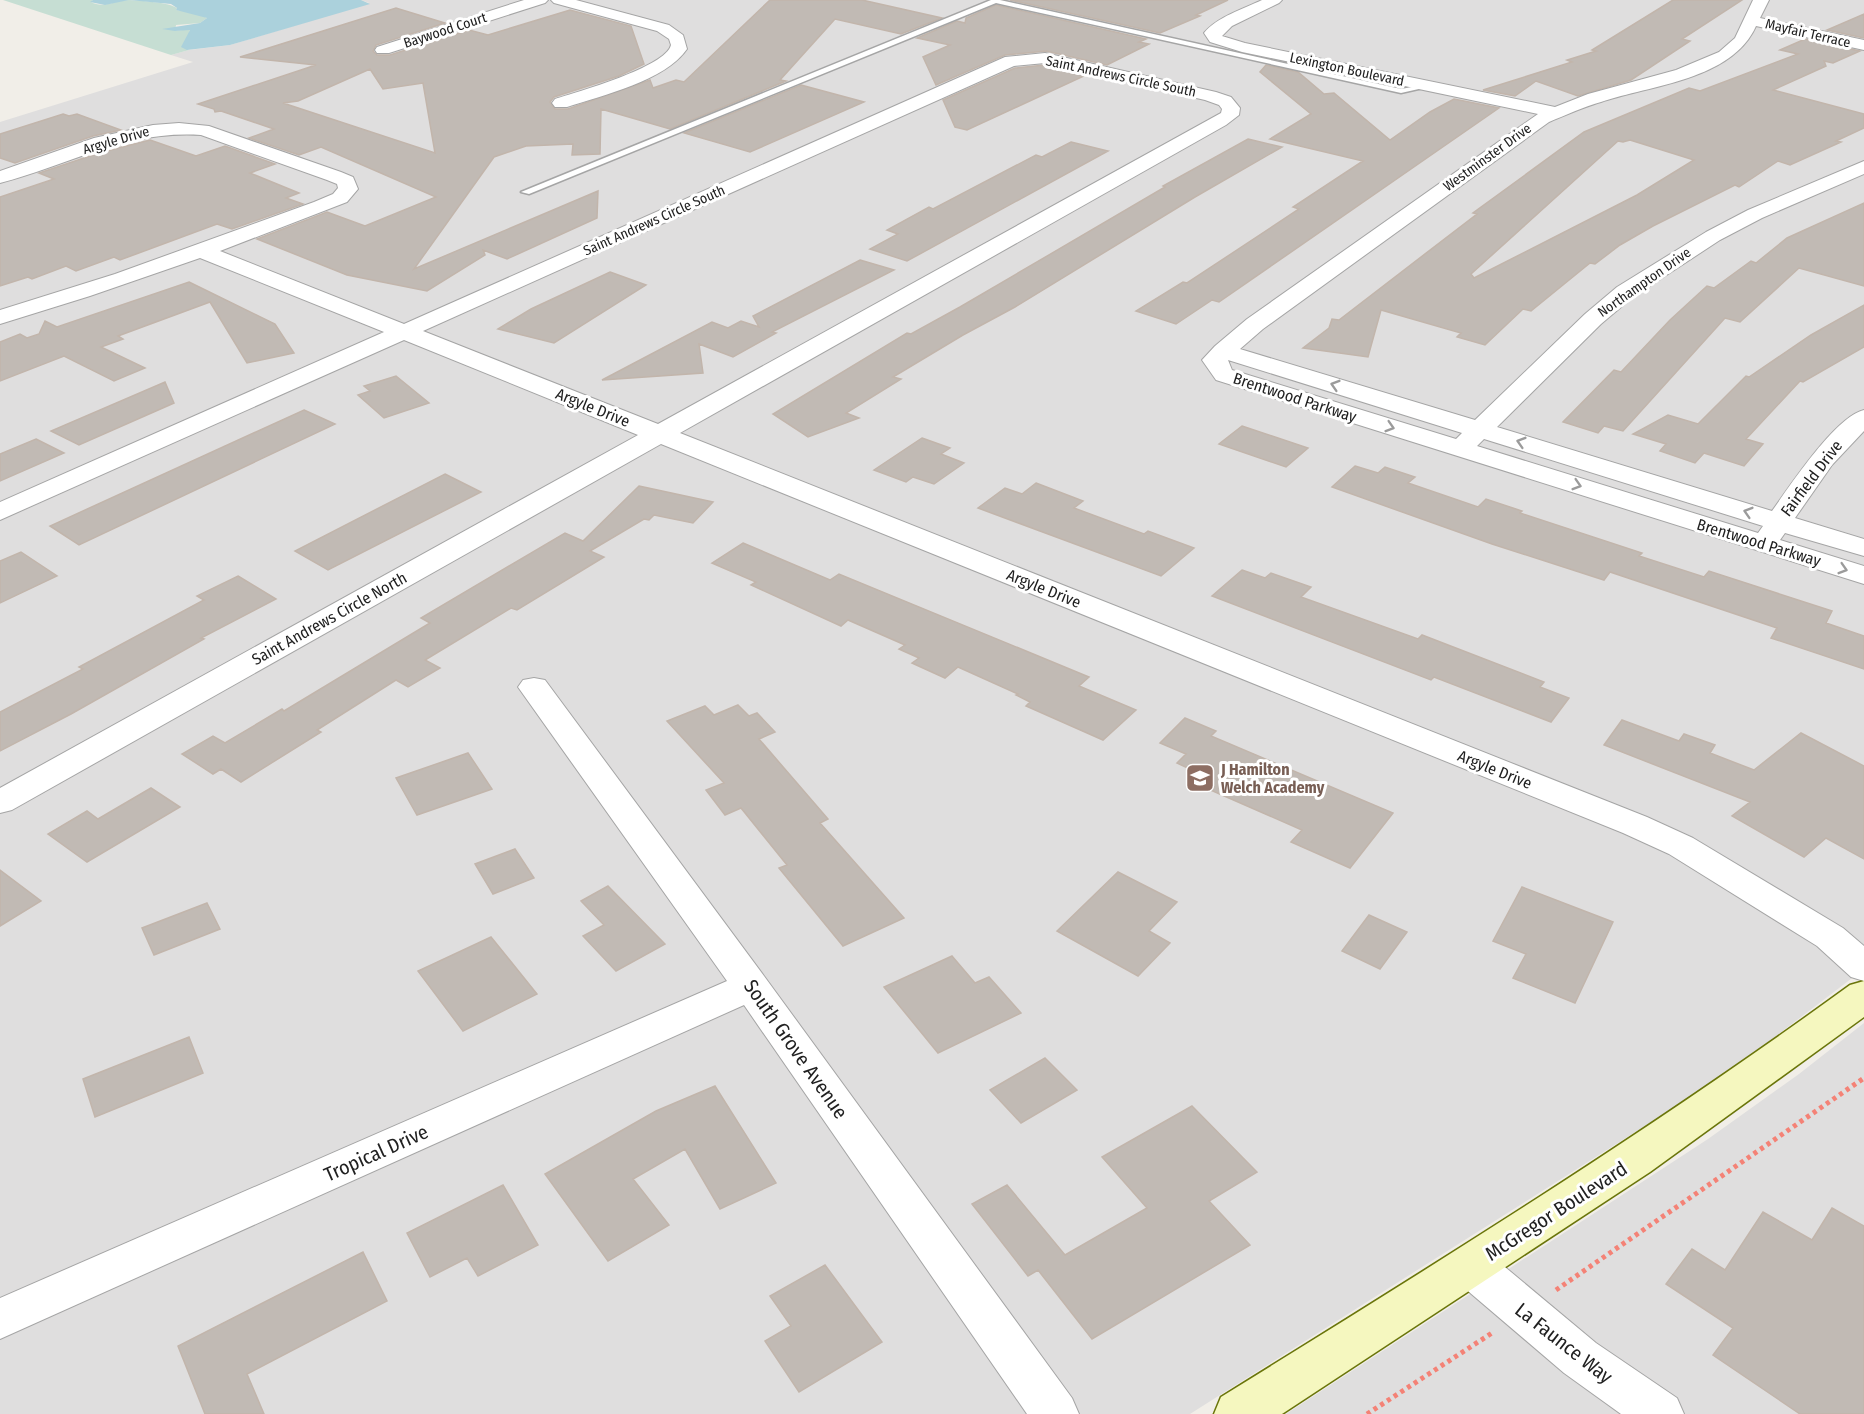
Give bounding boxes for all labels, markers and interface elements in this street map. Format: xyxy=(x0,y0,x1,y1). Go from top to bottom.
street label: Baywood Court xyxy=(402,9,489,52)
street label: Mayfair Terrace xyxy=(1764,15,1852,52)
street label: Lexington Boulevard xyxy=(1288,49,1406,90)
street label: Saint Andrews Circle South xyxy=(1044,52,1198,101)
street label: Westminster Drive xyxy=(1440,120,1535,195)
street label: Argyle Drive xyxy=(81,123,151,158)
street label: Saint Andrews Circle South xyxy=(581,182,728,259)
street label: Northampton Drive xyxy=(1594,244,1694,321)
street label: Brentwood Parkway xyxy=(1231,369,1360,427)
one-way arrow xyxy=(1330,380,1341,392)
street label: Argyle Drive xyxy=(553,384,633,431)
one-way arrow xyxy=(1384,420,1395,432)
one-way arrow xyxy=(1516,437,1527,449)
street label: Fairfield Drive xyxy=(1777,437,1846,520)
one-way arrow xyxy=(1571,478,1582,490)
one-way arrow xyxy=(1743,507,1754,519)
street label: Brentwood Parkway xyxy=(1695,515,1824,571)
one-way arrow xyxy=(1837,562,1848,574)
street label: Argyle Drive xyxy=(1004,565,1084,612)
street label: Saint Andrews Circle North xyxy=(248,568,410,669)
street label: Argyle Drive xyxy=(1455,746,1535,793)
place label: J Hamilton Welch Academy xyxy=(1220,760,1325,797)
school or university icon: J Hamilton Welch Academy xyxy=(1184,762,1216,794)
street label: South Grove Avenue xyxy=(739,975,853,1123)
street label: Tropical Drive xyxy=(320,1119,432,1187)
street label: McGregor Boulevard xyxy=(1481,1156,1631,1266)
street label: La Faunce Way xyxy=(1510,1297,1618,1389)

